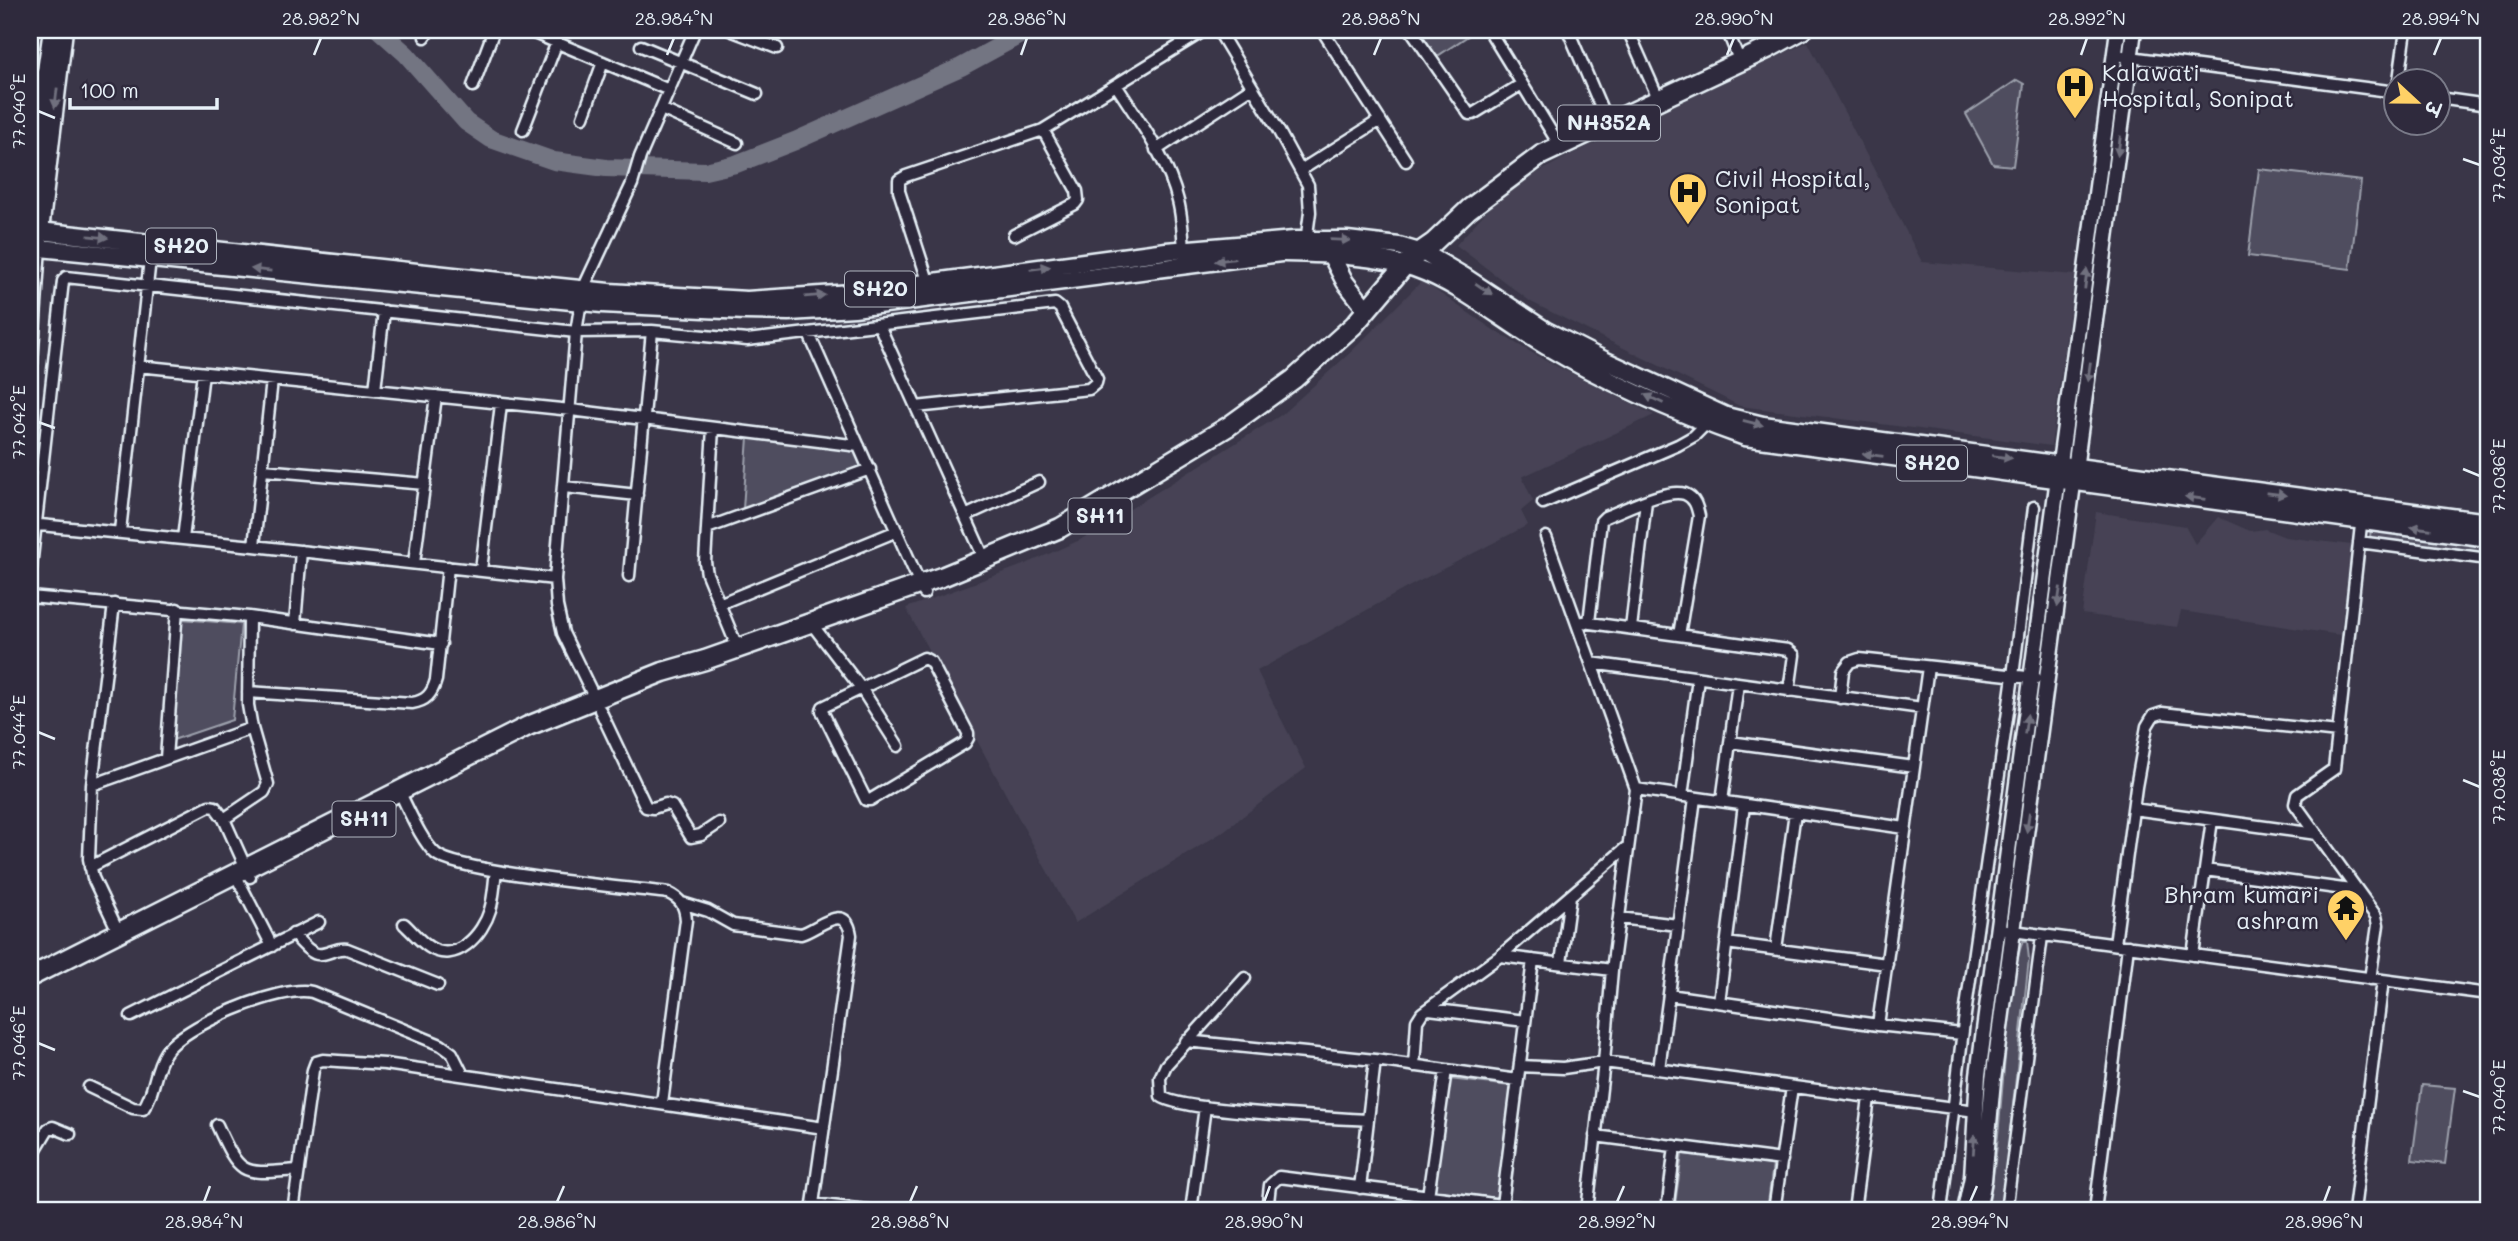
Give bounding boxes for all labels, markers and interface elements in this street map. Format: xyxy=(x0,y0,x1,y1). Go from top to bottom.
text: 28.982°N xyxy=(282,6,360,30)
text: 28.984°N xyxy=(635,6,713,30)
text: 28.986°N xyxy=(988,6,1066,30)
text: 28.988°N xyxy=(1342,6,1420,30)
text: 28.990°N xyxy=(1695,6,1773,30)
text: 28.992°N xyxy=(2048,6,2126,30)
text: 28.994°N xyxy=(2402,6,2480,30)
place label: Kalawati Hospital, Sonipat xyxy=(2102,57,2294,113)
hospital icon: Kalawati Hospital, Sonipat xyxy=(2054,65,2096,120)
scale bar xyxy=(70,66,217,110)
north arrow xyxy=(2382,66,2452,136)
text: 77.040°E xyxy=(6,73,30,149)
text: 100 m xyxy=(80,76,139,103)
one-way arrow xyxy=(50,87,61,109)
text: उ xyxy=(2418,96,2448,121)
road number: NH352A xyxy=(1558,106,1660,140)
text: 77.034°E xyxy=(2486,128,2510,202)
one-way arrow xyxy=(2113,135,2124,157)
place label: Civil Hospital, Sonipat xyxy=(1715,163,1870,219)
hospital icon: Civil Hospital, Sonipat xyxy=(1667,171,1709,226)
road number: SH20 xyxy=(146,229,216,264)
one-way arrow xyxy=(87,232,109,243)
one-way arrow xyxy=(1329,235,1351,246)
one-way arrow xyxy=(1214,254,1236,265)
one-way arrow xyxy=(1029,262,1051,273)
one-way arrow xyxy=(250,264,272,275)
one-way arrow xyxy=(2080,268,2091,290)
road number: SH20 xyxy=(845,272,915,306)
one-way arrow xyxy=(1474,283,1494,296)
one-way arrow xyxy=(804,290,826,301)
one-way arrow xyxy=(2083,361,2094,383)
text: 77.042°E xyxy=(6,385,30,459)
one-way arrow xyxy=(1644,394,1664,405)
one-way arrow xyxy=(1742,417,1764,428)
text: 77.036°E xyxy=(2486,438,2510,514)
road number: SH20 xyxy=(1897,446,1967,480)
one-way arrow xyxy=(1861,450,1883,461)
one-way arrow xyxy=(1991,452,2013,463)
one-way arrow xyxy=(2265,488,2287,499)
one-way arrow xyxy=(2184,492,2206,503)
road number: SH11 xyxy=(1068,498,1132,534)
one-way arrow xyxy=(2410,523,2432,534)
one-way arrow xyxy=(2053,586,2064,608)
text: 77.044°E xyxy=(6,695,30,769)
one-way arrow xyxy=(2021,712,2032,734)
text: 77.038°E xyxy=(2486,749,2510,825)
road number: SH11 xyxy=(332,802,396,836)
one-way arrow xyxy=(2022,812,2033,834)
place label: Bhram kumari ashram xyxy=(2164,879,2319,935)
temple icon: Bhram kumari ashram xyxy=(2325,887,2367,942)
text: 77.046°E xyxy=(6,1005,30,1081)
text: 77.040°E xyxy=(2486,1059,2510,1135)
one-way arrow xyxy=(1969,1132,1980,1154)
text: 28.984°N xyxy=(165,1209,243,1233)
text: 28.986°N xyxy=(518,1209,596,1233)
text: 28.988°N xyxy=(871,1209,949,1233)
text: 28.990°N xyxy=(1225,1209,1303,1233)
text: 28.992°N xyxy=(1578,1209,1656,1233)
text: 28.994°N xyxy=(1931,1209,2009,1233)
text: 28.996°N xyxy=(2285,1209,2363,1233)

